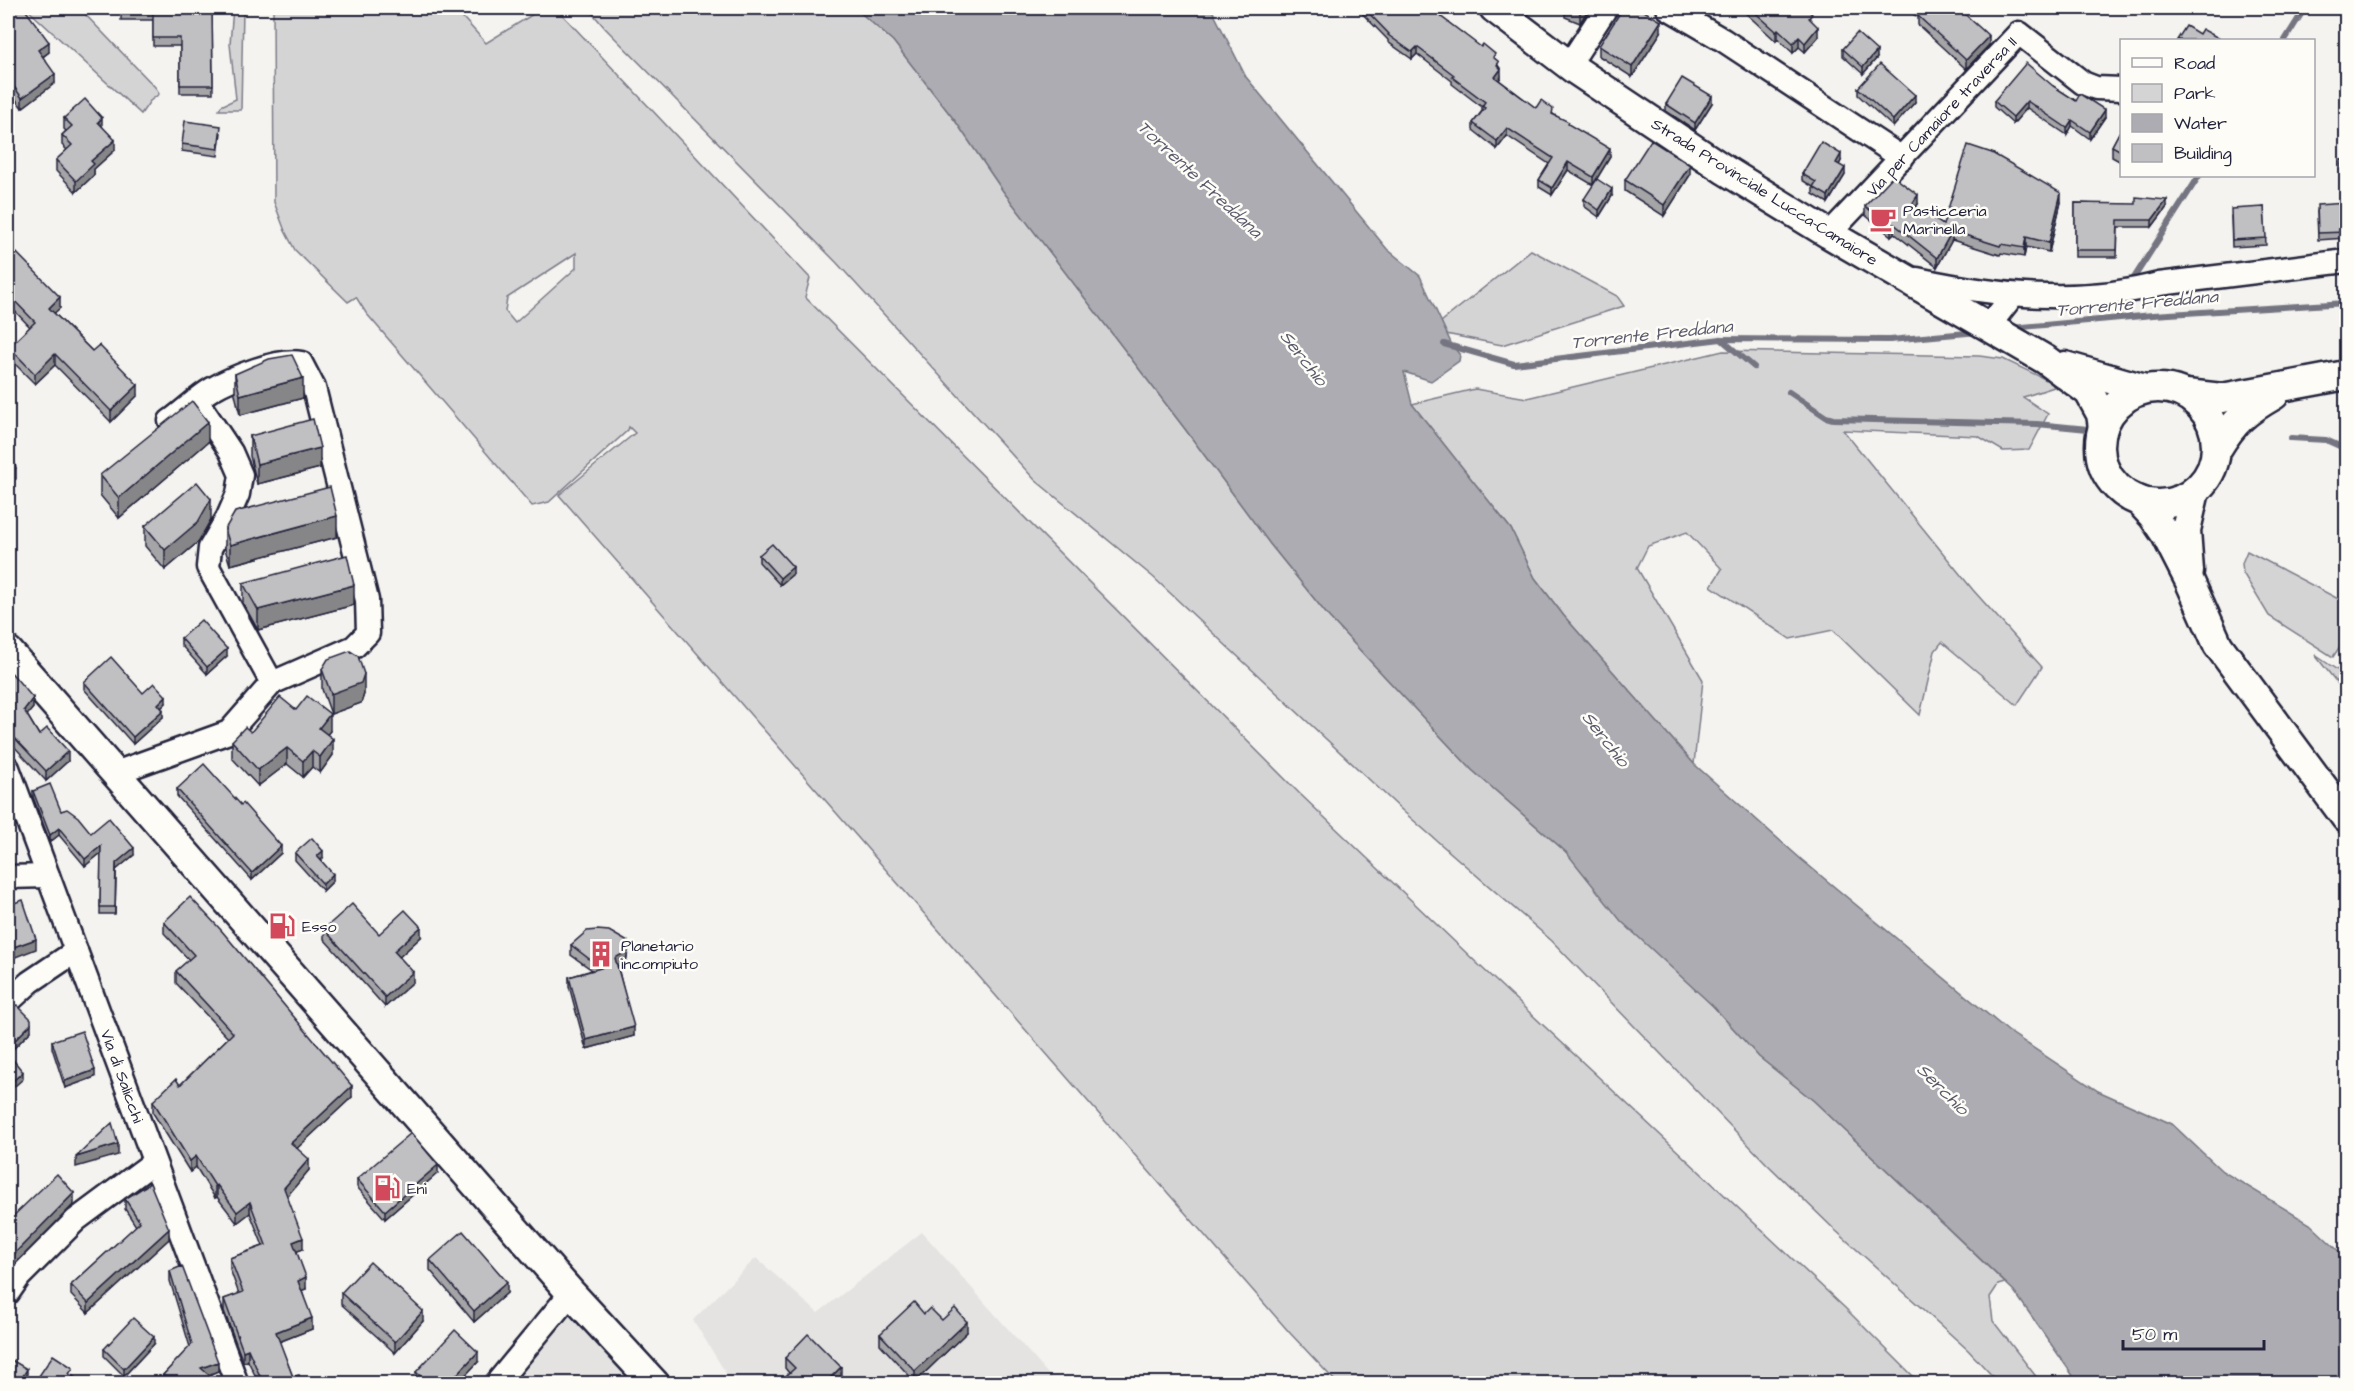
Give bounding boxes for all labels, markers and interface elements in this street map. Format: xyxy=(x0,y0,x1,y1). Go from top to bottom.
street label: Via per Camaiore traversa II xyxy=(1861,32,2022,202)
legend xyxy=(2120,39,2315,177)
text: Road xyxy=(2174,51,2215,76)
text: Park xyxy=(2174,81,2216,106)
text: Water xyxy=(2174,111,2227,136)
street label: Strada Provinciale Lucca-Camaiore xyxy=(1647,113,1882,271)
water label: Torrente Freddana xyxy=(1132,115,1268,244)
text: Building xyxy=(2174,141,2232,167)
place label: Pasticceria Marinella xyxy=(1903,200,1987,240)
cafe icon: Pasticceria Marinella xyxy=(1868,204,1898,234)
water label: Torrente Freddana xyxy=(2055,284,2220,323)
water label: Torrente Freddana xyxy=(1570,314,1735,355)
water label: Serchio xyxy=(1274,325,1334,393)
water label: Serchio xyxy=(1576,706,1636,774)
fuel station icon: Esso xyxy=(267,911,297,941)
place label: Esso xyxy=(302,916,337,938)
place label: Planetario incompiuto xyxy=(621,935,698,975)
building icon: Planetario incompiuto xyxy=(586,939,616,969)
street label: Via di Salicchi xyxy=(95,1027,149,1127)
water label: Serchio xyxy=(1911,1058,1976,1122)
fuel station icon: Eni xyxy=(372,1173,402,1203)
place label: Eni xyxy=(407,1178,427,1200)
scale bar xyxy=(2123,1313,2264,1351)
text: 50 m xyxy=(2132,1322,2177,1347)

